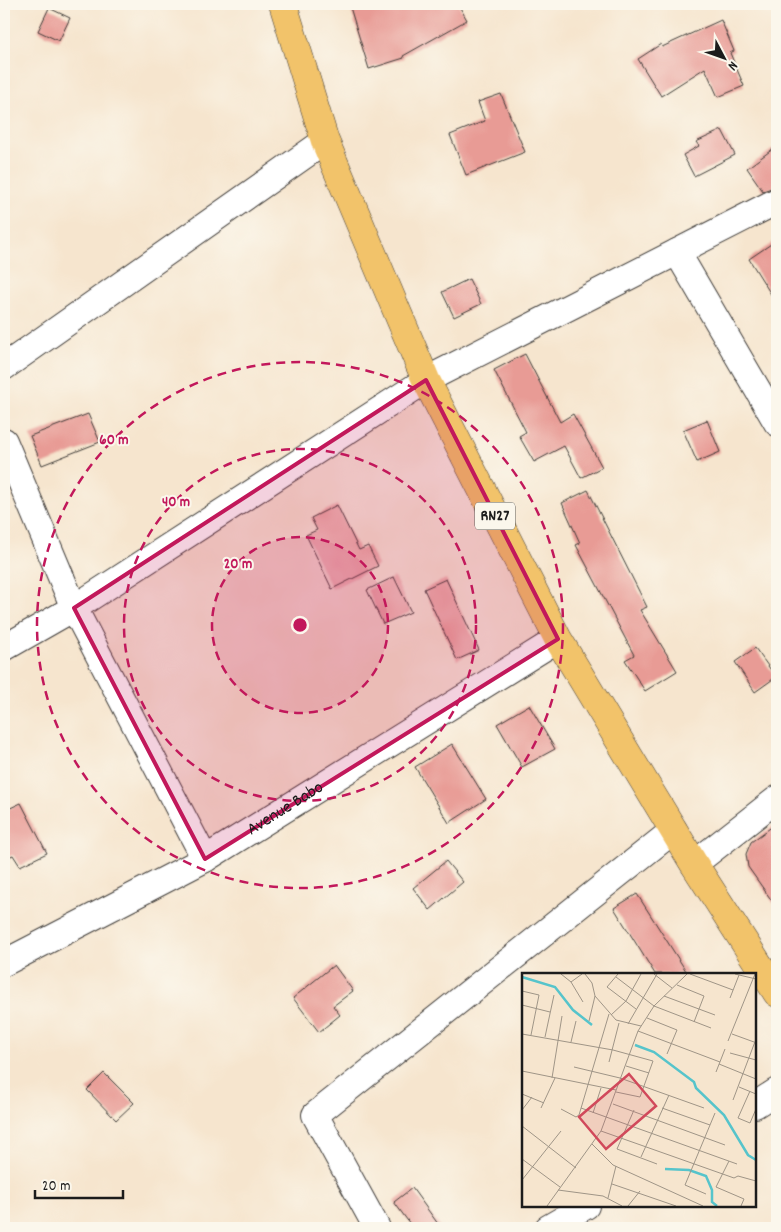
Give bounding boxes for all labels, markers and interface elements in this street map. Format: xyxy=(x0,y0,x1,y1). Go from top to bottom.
north arrow xyxy=(698,32,748,82)
text: N xyxy=(722,56,742,74)
text: 60 m xyxy=(99,430,129,452)
text: 40 m xyxy=(162,492,190,514)
road number: RN27 xyxy=(475,502,515,530)
text: 20 m xyxy=(224,554,252,576)
centre of rings xyxy=(291,616,309,634)
street label: Avenue Babo xyxy=(242,776,329,842)
inset map xyxy=(522,973,756,1207)
scale bar xyxy=(35,1167,122,1199)
text: 20 m xyxy=(42,1176,70,1198)

